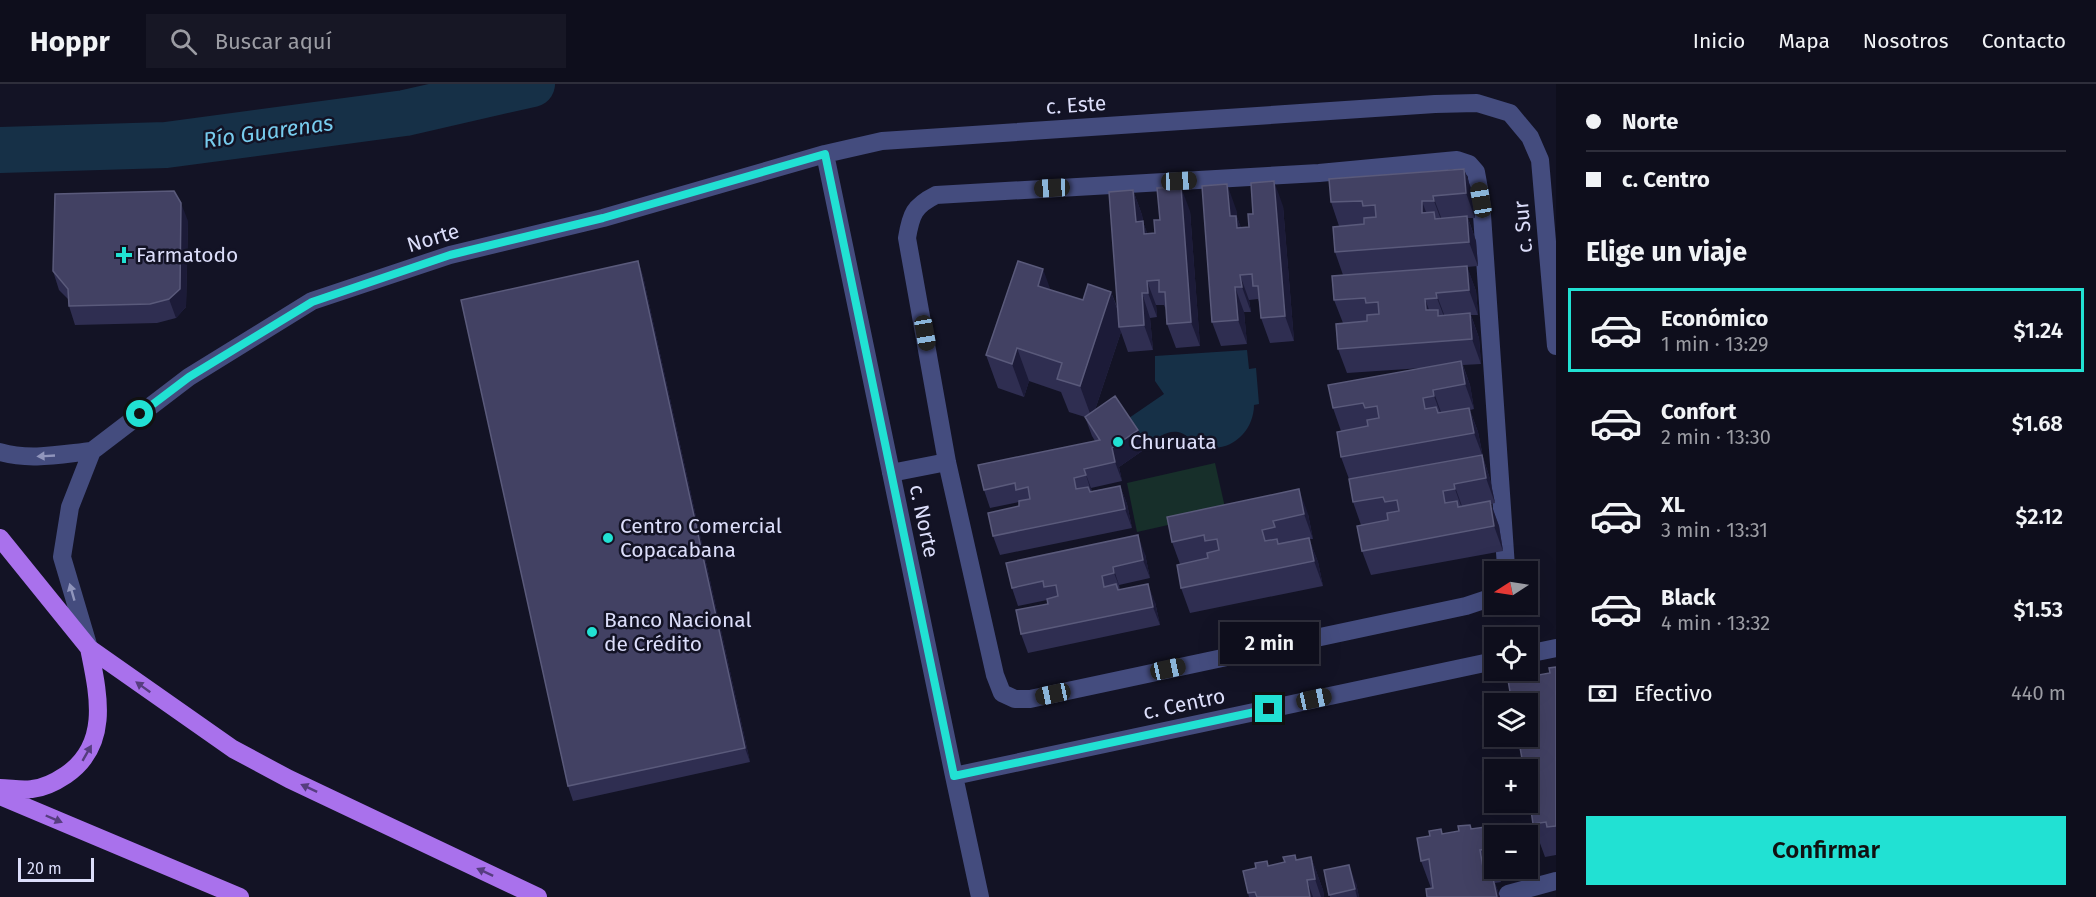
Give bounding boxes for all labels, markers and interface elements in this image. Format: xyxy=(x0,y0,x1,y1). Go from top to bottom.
search box xyxy=(146,14,566,68)
text: Hoppr xyxy=(30,25,110,58)
icon: search xyxy=(167,25,200,58)
text: Buscar aquí xyxy=(215,28,332,55)
text: Inicio xyxy=(1693,28,1745,54)
text: Mapa xyxy=(1778,28,1830,54)
text: Nosotros xyxy=(1863,28,1949,54)
text: Contacto xyxy=(1982,28,2066,54)
street label: c. Este xyxy=(1045,90,1107,120)
text: Norte xyxy=(1622,108,1679,135)
water label: Río Guarenas xyxy=(201,109,335,154)
text: c. Centro xyxy=(1622,166,1710,193)
car xyxy=(1161,171,1197,191)
car xyxy=(1034,178,1070,198)
car xyxy=(1469,181,1493,219)
street label: c. Sur xyxy=(1508,200,1538,254)
street label: Norte xyxy=(404,218,462,258)
text: Elige un viaje xyxy=(1586,236,1747,268)
place label: Farmatodo xyxy=(136,242,238,268)
marker: Farmatodo xyxy=(117,248,131,262)
icon: car xyxy=(1589,303,1643,357)
text: Económico xyxy=(1661,305,1768,332)
car xyxy=(913,314,937,352)
text: $1.24 xyxy=(2014,317,2063,344)
text: 1 min · 13:29 xyxy=(1661,332,1769,356)
icon: car xyxy=(1589,396,1643,450)
text: Confort xyxy=(1661,398,1737,425)
route start xyxy=(126,400,153,427)
text: $1.68 xyxy=(2012,410,2063,437)
text: 2 min · 13:30 xyxy=(1661,425,1771,449)
place label: Churuata xyxy=(1130,429,1217,455)
marker: Churuata xyxy=(1111,435,1125,449)
one-way arrow xyxy=(36,451,55,460)
street label: c. Norte xyxy=(904,482,944,560)
icon: car xyxy=(1589,489,1643,543)
text: XL xyxy=(1661,491,1685,518)
text: $2.12 xyxy=(2016,503,2063,530)
place label: Centro Comercial Copacabana xyxy=(620,513,782,563)
text: 3 min · 13:31 xyxy=(1661,518,1768,542)
marker: Centro Comercial Copacabana xyxy=(601,531,615,545)
north arrow xyxy=(1484,561,1538,615)
map controls xyxy=(1484,561,1538,879)
icon: car xyxy=(1589,582,1643,636)
one-way arrow xyxy=(67,583,76,601)
text: Black xyxy=(1661,584,1716,611)
text: $1.53 xyxy=(2013,596,2063,623)
place label: Banco Nacional de Crédito xyxy=(604,607,752,657)
text: 4 min · 13:32 xyxy=(1661,611,1770,635)
callout: 2 min xyxy=(1220,622,1318,664)
marker: Banco Nacional de Crédito xyxy=(585,625,599,639)
button: locate xyxy=(1484,627,1538,681)
text: 2 min xyxy=(1245,631,1294,655)
car xyxy=(1149,656,1187,682)
icon: cash xyxy=(1586,677,1619,710)
text: Efectivo xyxy=(1634,680,1713,707)
one-way arrow xyxy=(135,681,151,693)
car xyxy=(1034,681,1072,707)
text: 440 m xyxy=(2011,681,2066,705)
street label: c. Centro xyxy=(1141,683,1227,725)
car xyxy=(1295,686,1333,712)
button: layers xyxy=(1484,693,1538,747)
route end xyxy=(1255,695,1282,722)
one-way arrow xyxy=(82,745,93,761)
button: + xyxy=(1484,759,1538,813)
one-way arrow xyxy=(300,784,317,793)
one-way arrow xyxy=(45,814,63,824)
button: Confirmar xyxy=(1586,816,2066,885)
button: − xyxy=(1484,825,1538,879)
scale bar xyxy=(18,855,94,882)
text: 20 m xyxy=(27,859,62,878)
one-way arrow xyxy=(477,867,494,876)

